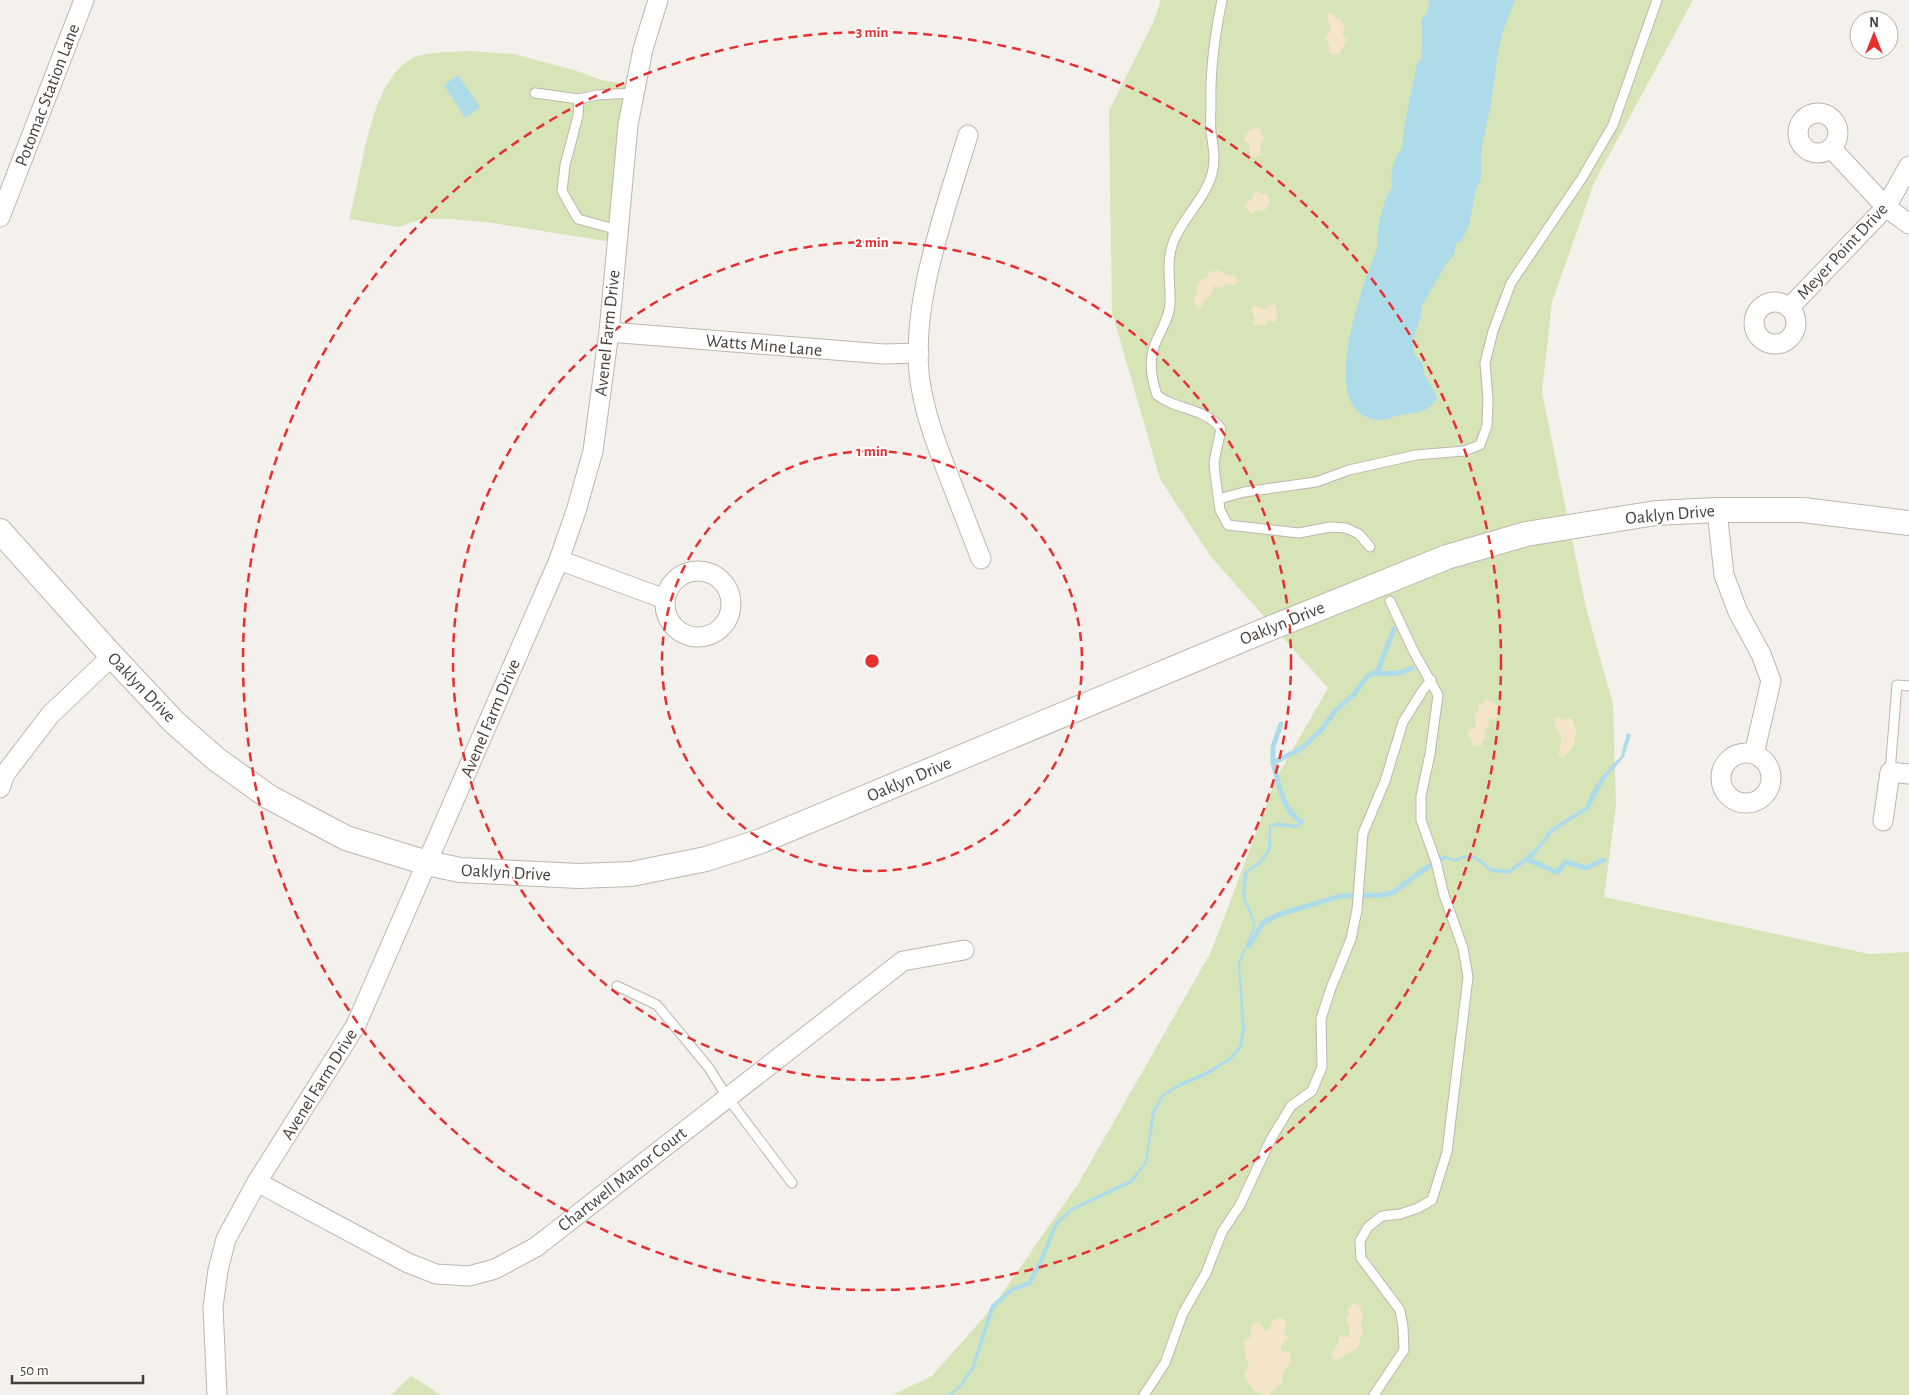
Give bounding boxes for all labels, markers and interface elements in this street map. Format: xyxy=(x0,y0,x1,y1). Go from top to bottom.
north arrow xyxy=(1849,10,1899,60)
text: N xyxy=(1869,16,1879,30)
street label: Potomac Station Lane xyxy=(12,22,83,169)
text: 3 min xyxy=(856,25,888,40)
street label: Meyer Point Drive xyxy=(1794,200,1892,303)
text: 2 min xyxy=(855,235,889,250)
street label: Avenel Farm Drive xyxy=(592,269,624,397)
street label: Watts Mine Lane xyxy=(705,332,823,360)
text: 1 min xyxy=(856,444,888,459)
street label: Oaklyn Drive xyxy=(1625,502,1716,528)
street label: Oaklyn Drive xyxy=(1237,599,1327,649)
street label: Oaklyn Drive xyxy=(104,649,179,726)
centre of rings xyxy=(863,652,881,670)
street label: Avenel Farm Drive xyxy=(458,657,524,780)
street label: Oaklyn Drive xyxy=(865,754,954,806)
street label: Oaklyn Drive xyxy=(461,862,551,884)
street label: Avenel Farm Drive xyxy=(279,1026,361,1143)
street label: Chartwell Manor Court xyxy=(555,1124,691,1235)
scale bar xyxy=(12,1352,144,1384)
text: 50 m xyxy=(20,1363,49,1378)

